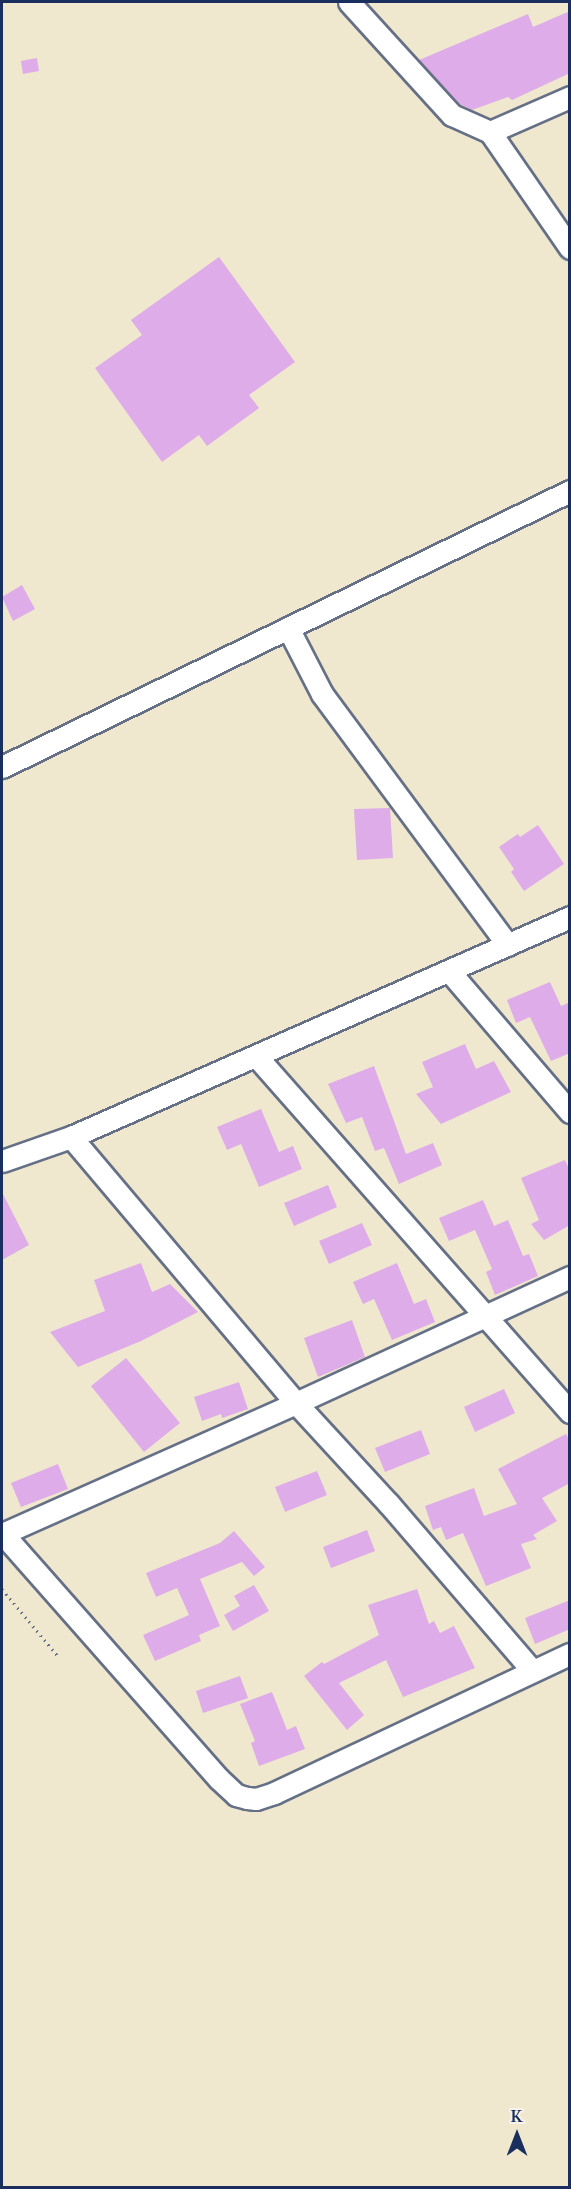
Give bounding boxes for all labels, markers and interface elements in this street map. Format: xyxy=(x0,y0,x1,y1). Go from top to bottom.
north arrow xyxy=(487,2105,547,2165)
text: K xyxy=(511,2106,523,2128)

